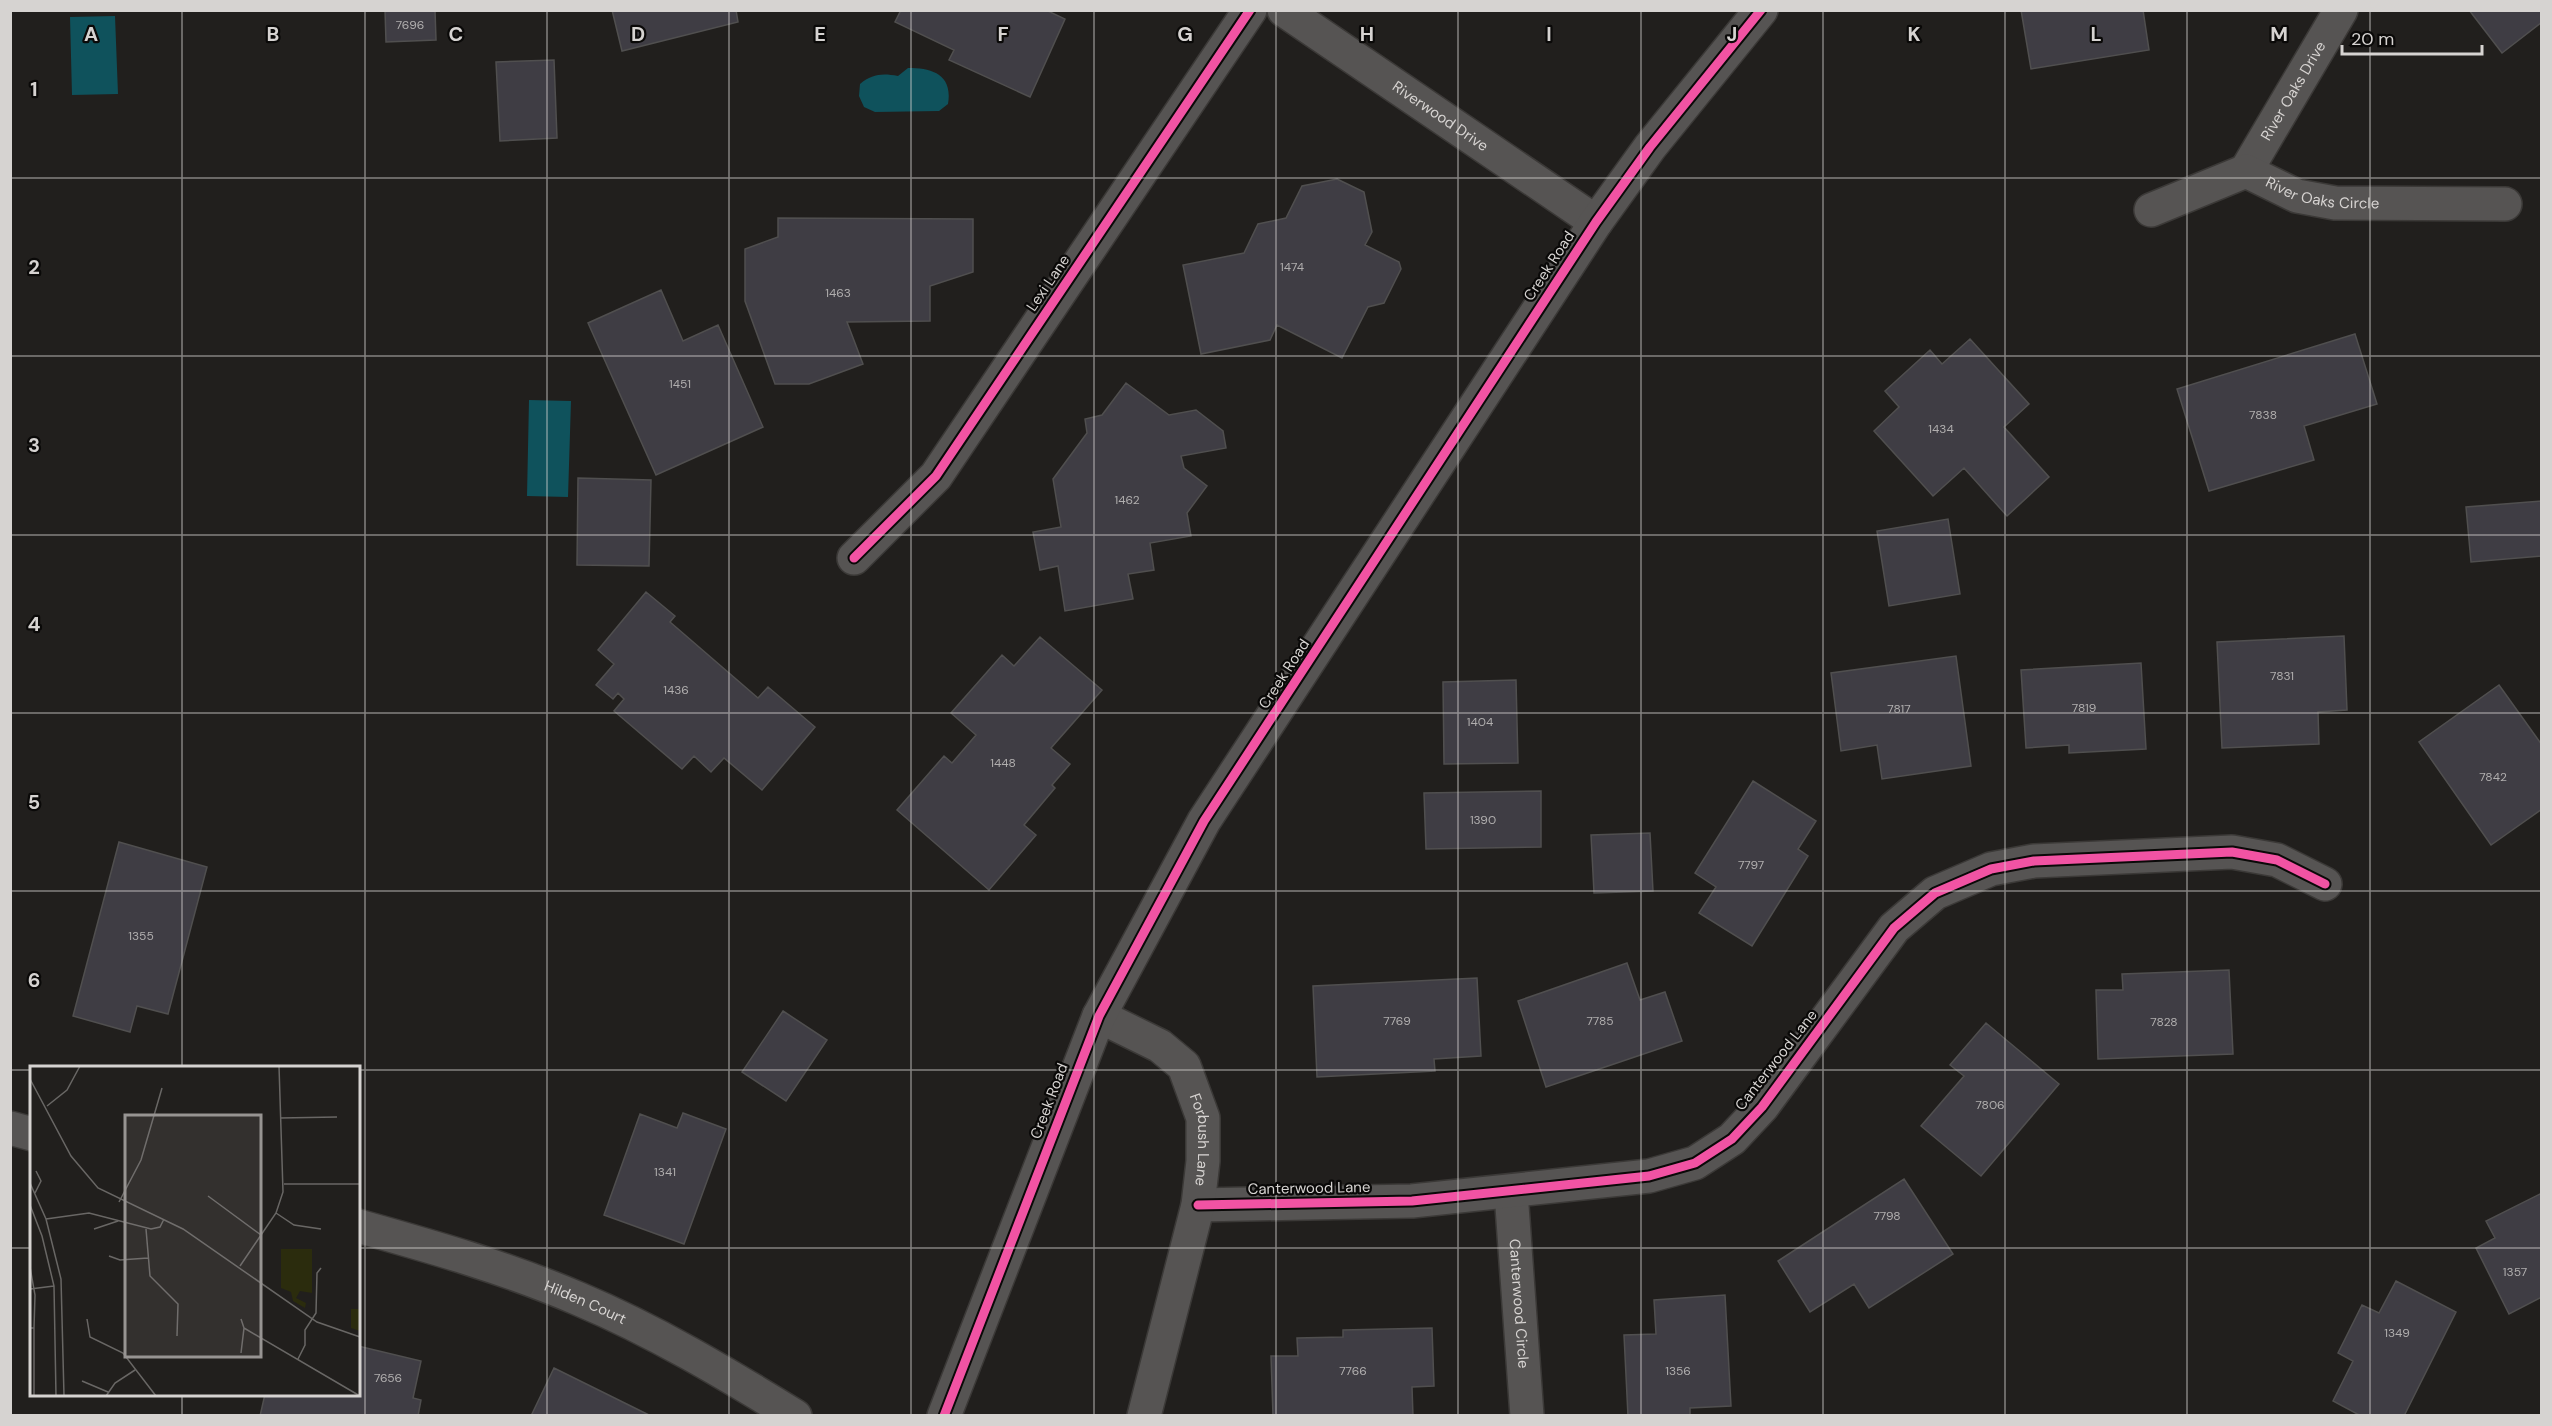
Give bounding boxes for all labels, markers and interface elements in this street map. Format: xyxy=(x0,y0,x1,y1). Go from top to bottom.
house number: 7696 xyxy=(396,17,424,33)
scale bar xyxy=(2342,18,2482,56)
text: A xyxy=(84,21,98,47)
text: B xyxy=(267,21,279,47)
text: C xyxy=(449,21,463,47)
text: D xyxy=(631,21,645,47)
text: E xyxy=(814,21,826,47)
text: F xyxy=(997,21,1009,47)
text: G xyxy=(1177,21,1193,47)
text: H xyxy=(1360,21,1374,47)
text: I xyxy=(1546,21,1552,47)
text: J xyxy=(1727,21,1737,47)
text: K xyxy=(1907,21,1921,47)
text: L xyxy=(2090,21,2102,47)
text: M xyxy=(2270,21,2288,47)
text: 20 m xyxy=(2351,27,2394,51)
street label: River Oaks Drive xyxy=(2256,38,2330,144)
text: 1 xyxy=(30,76,38,102)
street label: Riverwood Drive xyxy=(1388,76,1492,156)
street label: River Oaks Circle xyxy=(2262,172,2379,213)
street label: Creek Road xyxy=(1519,227,1579,305)
street label: Lexi Lane xyxy=(1022,251,1074,315)
text: 2 xyxy=(28,254,40,280)
house number: 1474 xyxy=(1280,259,1304,275)
house number: 1463 xyxy=(825,285,851,301)
house number: 1451 xyxy=(669,376,691,392)
house number: 7838 xyxy=(2249,407,2277,423)
house number: 1434 xyxy=(1928,421,1954,437)
text: 3 xyxy=(28,432,40,458)
house number: 1462 xyxy=(1114,492,1140,508)
text: 4 xyxy=(28,611,41,637)
street label: Creek Road xyxy=(1254,635,1314,713)
house number: 7831 xyxy=(2270,668,2294,684)
house number: 1436 xyxy=(663,682,689,698)
house number: 7819 xyxy=(2072,700,2096,716)
house number: 7817 xyxy=(1887,701,1911,717)
house number: 1404 xyxy=(1467,714,1493,730)
house number: 1448 xyxy=(990,755,1016,771)
house number: 7842 xyxy=(2479,769,2507,785)
text: 5 xyxy=(28,789,40,815)
house number: 1390 xyxy=(1470,812,1496,828)
house number: 7797 xyxy=(1738,857,1764,873)
house number: 1355 xyxy=(128,928,154,944)
text: 6 xyxy=(28,967,40,993)
street label: Canterwood Lane xyxy=(1730,1005,1822,1115)
house number: 7769 xyxy=(1383,1013,1411,1029)
house number: 7785 xyxy=(1586,1013,1614,1029)
house number: 7828 xyxy=(2150,1014,2178,1030)
street label: Creek Road xyxy=(1025,1060,1073,1142)
inset map xyxy=(30,1066,360,1396)
street label: Forbush Lane xyxy=(1185,1091,1213,1187)
house number: 7806 xyxy=(1975,1097,2005,1113)
house number: 1341 xyxy=(654,1164,676,1180)
street label: Canterwood Lane xyxy=(1247,1177,1371,1199)
house number: 7798 xyxy=(1873,1208,1901,1224)
street label: Canterwood Circle xyxy=(1504,1238,1534,1369)
house number: 1357 xyxy=(2503,1264,2527,1280)
street label: Hilden Court xyxy=(541,1276,630,1329)
house number: 1349 xyxy=(2384,1325,2410,1341)
house number: 7766 xyxy=(1339,1363,1367,1379)
house number: 1356 xyxy=(1665,1363,1691,1379)
house number: 7656 xyxy=(374,1370,402,1386)

